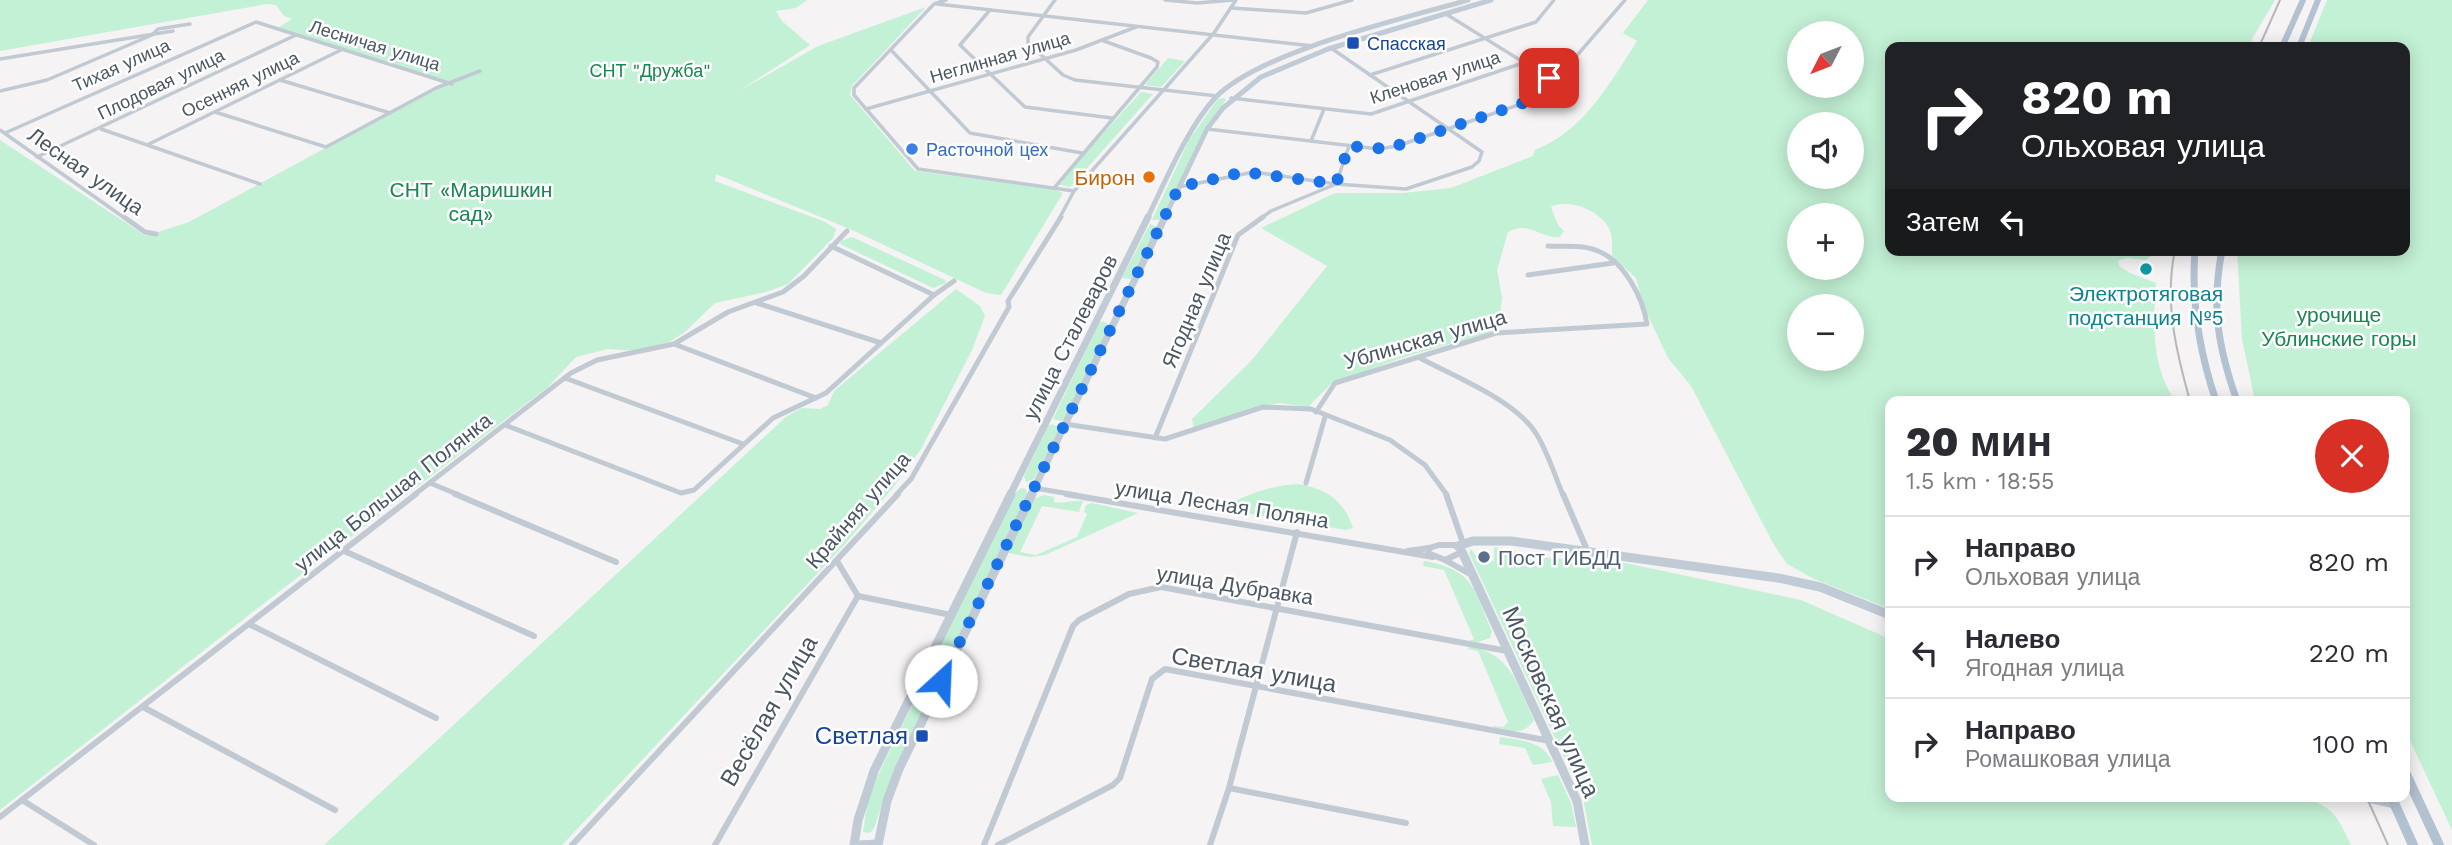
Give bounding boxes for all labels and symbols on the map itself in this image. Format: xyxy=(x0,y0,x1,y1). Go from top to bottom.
street label: Лесничая улица xyxy=(307,15,444,75)
north arrow xyxy=(1787,21,1864,98)
street label: Неглинная улица xyxy=(927,27,1074,87)
place label: Спасская xyxy=(1367,33,1446,54)
street label: Тихая улица xyxy=(69,34,174,96)
marker: Спасская xyxy=(1345,35,1361,51)
street label: Плодовая улица xyxy=(94,44,229,124)
street label: Осенняя улица xyxy=(178,46,303,121)
street label: Кленовая улица xyxy=(1367,46,1504,108)
pin xyxy=(1519,48,1579,108)
park label: СНТ "Дружба" xyxy=(590,60,711,81)
street label: Лесная улица xyxy=(23,122,149,220)
place label: Расточной цех xyxy=(926,139,1048,160)
marker: Расточной цех xyxy=(904,141,920,157)
place label: Бирон xyxy=(1075,165,1135,190)
marker: Бирон xyxy=(1141,169,1157,185)
park label: СНТ «Маришкин сад» xyxy=(390,177,552,226)
street label: Ягодная улица xyxy=(1156,228,1236,372)
street label: улица Сталеваров xyxy=(1018,250,1122,424)
marker: Электротяговая подстанция №5 xyxy=(2138,261,2154,277)
place label: Электротяговая подстанция №5 xyxy=(2068,281,2224,330)
park label: урочище Ублинские горы xyxy=(2261,302,2417,351)
street label: Ублинская улица xyxy=(1341,304,1509,374)
street label: улица Большая Полянка xyxy=(290,407,497,577)
street label: Крайняя улица xyxy=(800,446,916,574)
street label: улица Лесная Поляна xyxy=(1113,475,1331,533)
place label: Пост ГИБДД xyxy=(1498,545,1621,570)
marker: Пост ГИБДД xyxy=(1476,549,1492,565)
street label: улица Дубравка xyxy=(1155,560,1315,610)
street label: Московская улица xyxy=(1496,602,1606,802)
street label: Весёлая улица xyxy=(715,630,824,791)
street label: Светлая улица xyxy=(1169,642,1339,698)
position arrow xyxy=(904,644,978,718)
place label: Светлая xyxy=(815,722,908,750)
marker: Светлая xyxy=(914,728,930,744)

